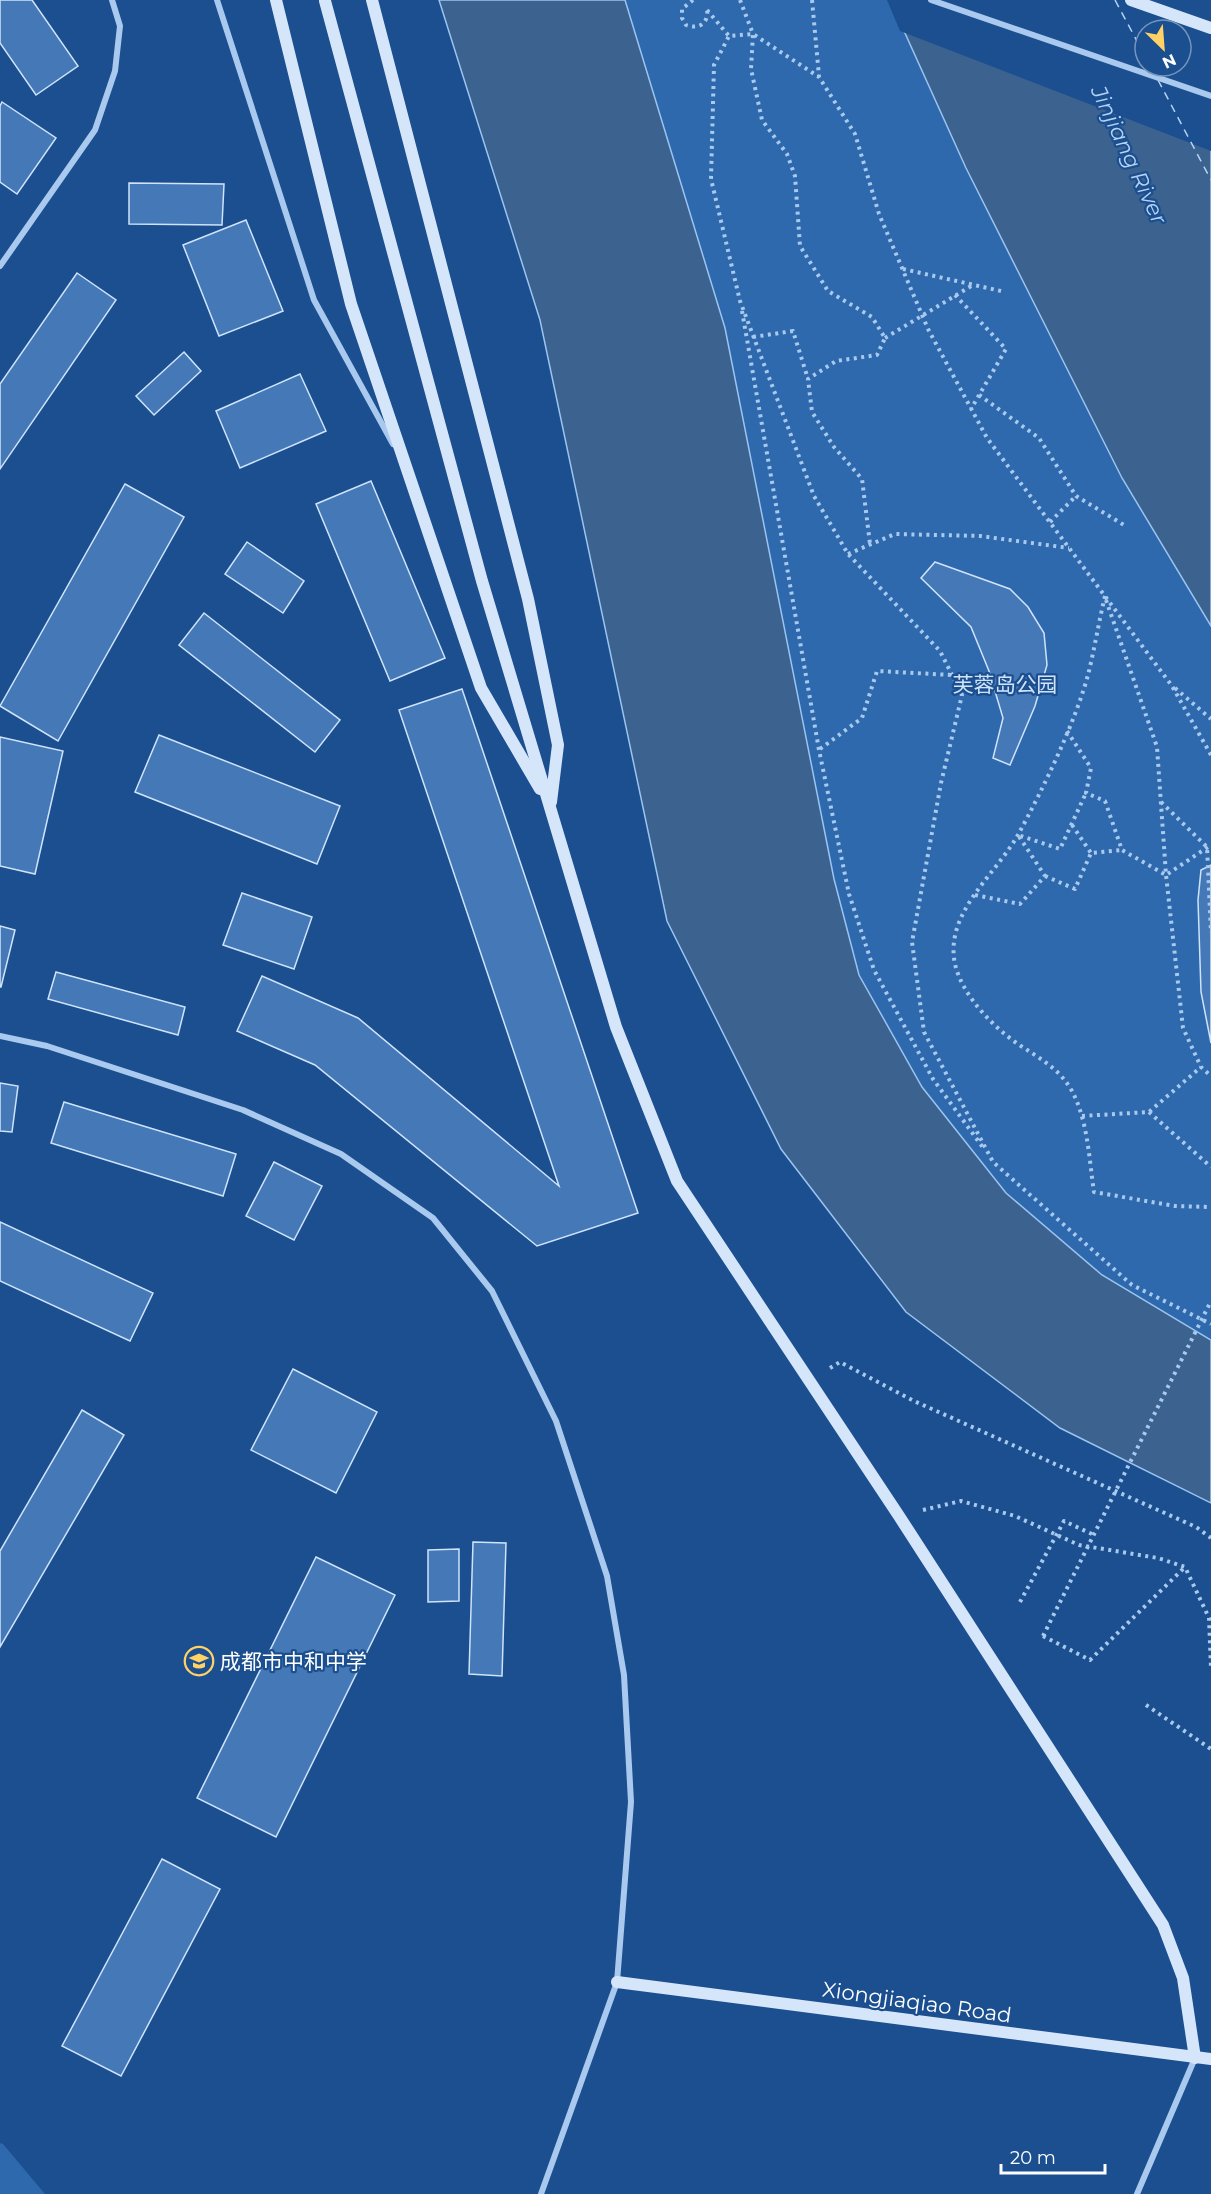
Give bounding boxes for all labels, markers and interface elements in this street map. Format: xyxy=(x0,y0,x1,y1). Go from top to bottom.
north arrow xyxy=(1133,18,1193,78)
text: N xyxy=(1159,50,1179,72)
water label: Jinjiang River xyxy=(1085,81,1173,230)
park label: 芙蓉岛公园 xyxy=(953,672,1058,697)
school or university icon: 成都市中和中学 xyxy=(183,1645,215,1677)
place label: 成都市中和中学 xyxy=(220,1649,367,1674)
street label: Xiongjiaqiao Road xyxy=(821,1976,1013,2028)
scale bar xyxy=(1001,2137,1104,2175)
text: 20 m xyxy=(1010,2147,1056,2169)

